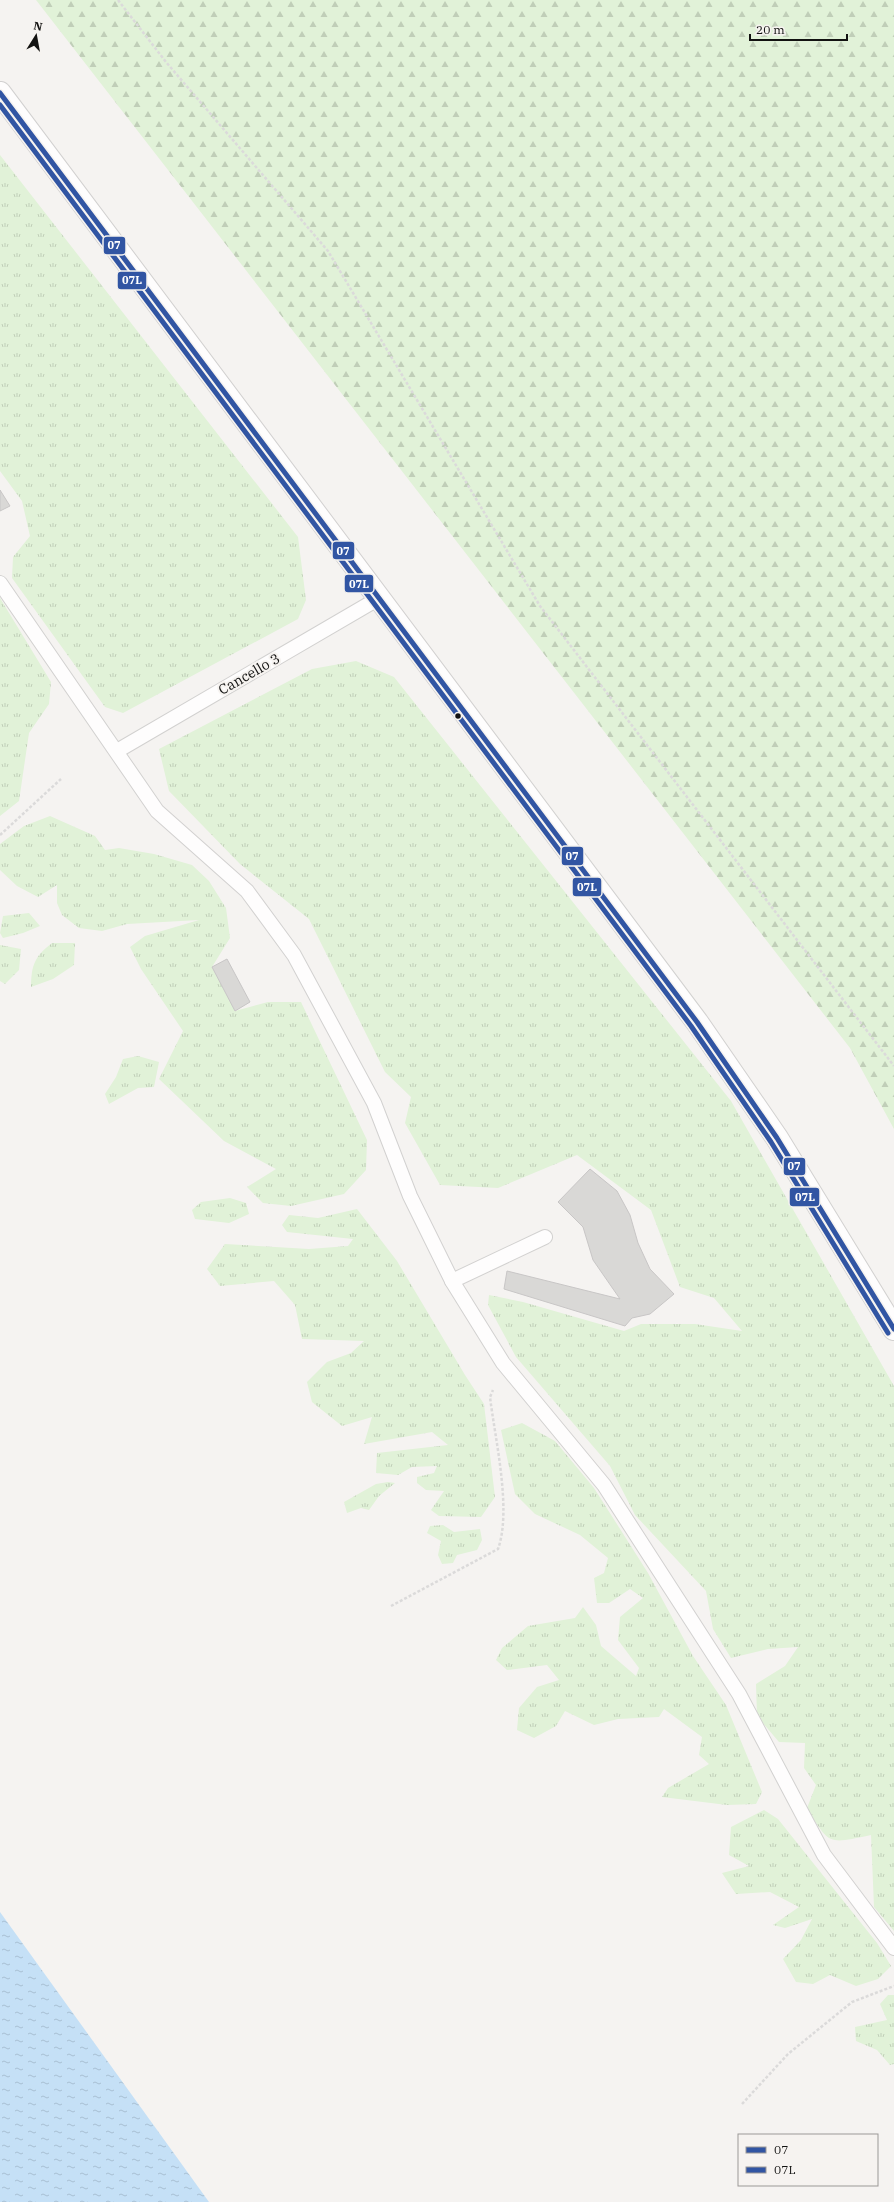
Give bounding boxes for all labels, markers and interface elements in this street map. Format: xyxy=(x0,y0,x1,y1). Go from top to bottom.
north arrow xyxy=(16,16,56,56)
scale bar xyxy=(750,16,847,42)
text: N xyxy=(32,18,44,34)
text: 20 m xyxy=(756,22,785,37)
line badge: 07 xyxy=(103,236,126,255)
text: 07 xyxy=(107,238,121,252)
line badge: 07L xyxy=(117,271,147,290)
text: 07L xyxy=(122,273,142,287)
line badge: 07 xyxy=(332,541,355,560)
text: 07 xyxy=(336,544,350,558)
line badge: 07L xyxy=(344,574,374,593)
text: 07L xyxy=(349,577,369,591)
street label: Cancello 3 xyxy=(215,649,283,699)
unlabelled marker xyxy=(453,711,463,721)
line badge: 07 xyxy=(561,846,584,866)
text: 07 xyxy=(565,849,579,863)
line badge: 07L xyxy=(572,877,602,897)
text: 07L xyxy=(577,880,597,894)
line badge: 07 xyxy=(783,1157,806,1176)
text: 07 xyxy=(787,1159,801,1173)
line badge: 07L xyxy=(789,1187,820,1207)
text: 07L xyxy=(795,1190,815,1204)
legend xyxy=(738,2134,878,2186)
text: 07 xyxy=(774,2142,788,2157)
text: 07L xyxy=(774,2162,796,2177)

